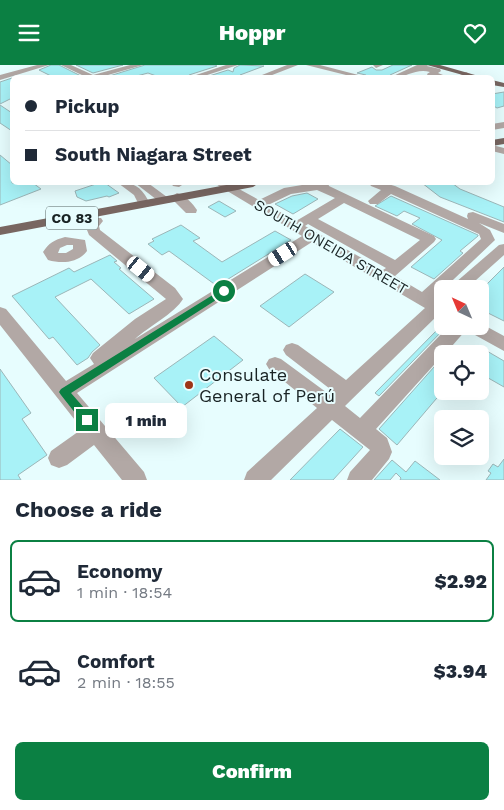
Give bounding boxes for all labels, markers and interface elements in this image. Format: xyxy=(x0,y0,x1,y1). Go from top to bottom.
icon: menu xyxy=(15,19,43,47)
icon: heart xyxy=(461,19,489,47)
text: Hoppr xyxy=(219,20,285,45)
text: Pickup xyxy=(55,95,119,118)
text: South Niagara Street xyxy=(55,143,252,166)
street label: SOUTH ONEIDA STREET xyxy=(251,196,411,298)
road number: CO 83 xyxy=(46,207,98,229)
car xyxy=(266,240,299,268)
car xyxy=(124,254,157,284)
route start xyxy=(213,280,235,302)
north arrow xyxy=(434,280,489,335)
map controls xyxy=(434,280,489,465)
button: locate xyxy=(434,345,489,400)
place label: Consulate General of Perú xyxy=(199,364,335,406)
marker: Consulate General of Perú xyxy=(183,379,195,391)
callout: 1 min xyxy=(104,403,187,437)
route end xyxy=(76,409,98,431)
button: layers xyxy=(434,410,489,465)
text: 1 min xyxy=(125,411,167,430)
text: Choose a ride xyxy=(15,497,162,522)
icon: car xyxy=(17,559,62,604)
text: Economy xyxy=(77,560,162,583)
text: $2.92 xyxy=(434,570,487,593)
text: 1 min · 18:54 xyxy=(77,583,172,602)
icon: car xyxy=(17,649,62,694)
text: Comfort xyxy=(77,650,155,673)
text: $3.94 xyxy=(433,660,487,683)
text: 2 min · 18:55 xyxy=(77,673,175,692)
button: Confirm xyxy=(15,742,489,800)

